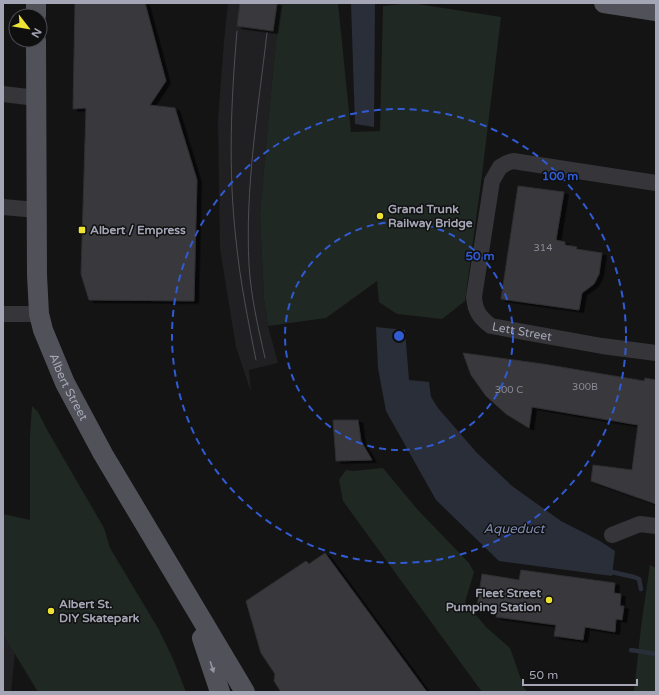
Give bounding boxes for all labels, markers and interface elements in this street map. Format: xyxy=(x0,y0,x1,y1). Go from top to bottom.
north arrow xyxy=(8,8,48,48)
text: N xyxy=(28,26,44,40)
text: 100 m xyxy=(542,169,578,183)
place label: Grand Trunk Railway Bridge xyxy=(388,202,473,231)
marker: Grand Trunk Railway Bridge xyxy=(375,211,385,221)
place label: Albert / Empress xyxy=(90,223,186,238)
marker: Albert / Empress xyxy=(77,225,87,235)
house number: 314 xyxy=(534,242,552,254)
text: 50 m xyxy=(465,249,495,263)
street label: Lett Street xyxy=(491,319,553,344)
centre of rings xyxy=(392,329,406,343)
street label: Albert Street xyxy=(46,351,91,423)
house number: 300B xyxy=(572,381,598,393)
house number: 300 C xyxy=(495,384,523,396)
water label: Aqueduct xyxy=(483,521,547,537)
place label: Fleet Street Pumping Station xyxy=(446,586,541,615)
marker: Fleet Street Pumping Station xyxy=(544,595,554,605)
place label: Albert St. DIY Skatepark xyxy=(59,597,140,626)
marker: Albert St. DIY Skatepark xyxy=(46,606,56,616)
one-way arrow xyxy=(209,661,215,673)
scale bar xyxy=(523,661,637,687)
text: 50 m xyxy=(529,668,558,682)

